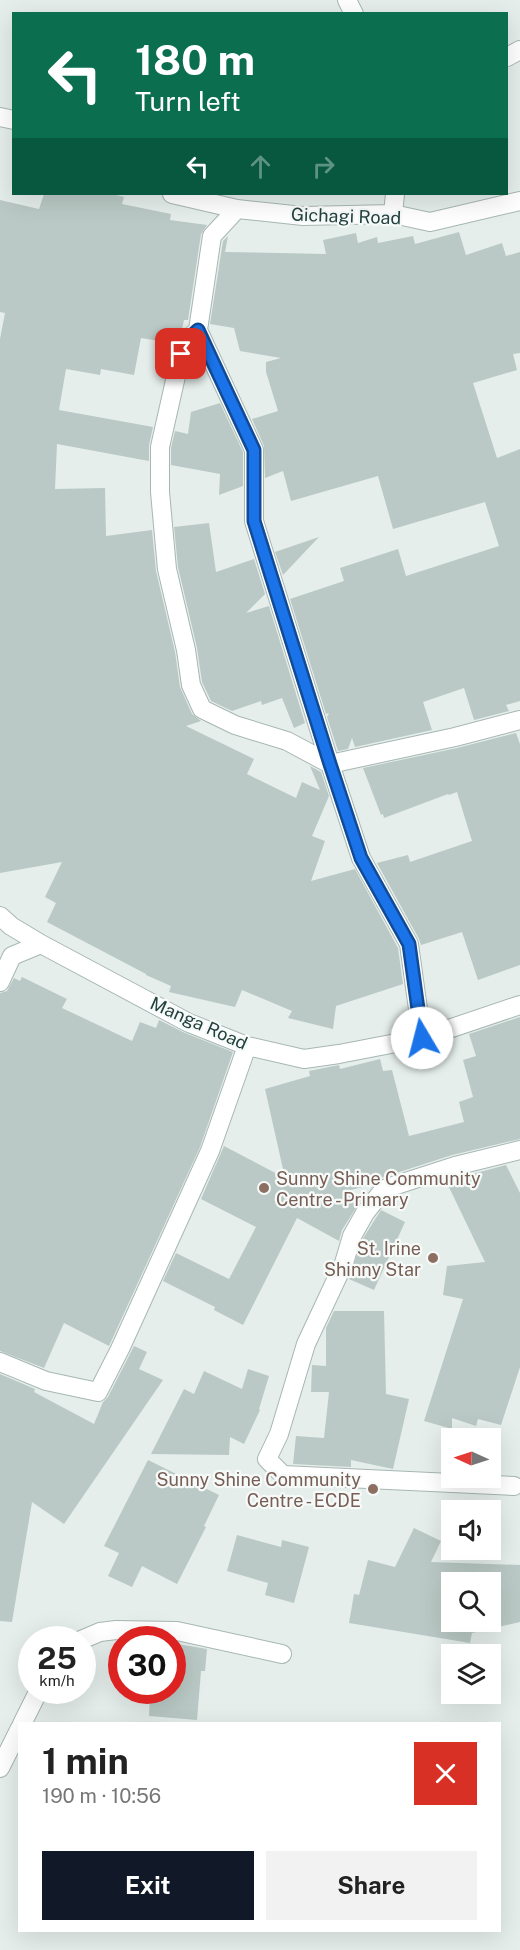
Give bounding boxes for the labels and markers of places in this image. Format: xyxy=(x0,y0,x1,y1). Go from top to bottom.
pin xyxy=(155,328,206,379)
place label: Sunny Shine Community Centre - Primary xyxy=(276,1168,481,1210)
marker: Sunny Shine Community Centre - Primary xyxy=(257,1181,271,1195)
place label: St. Irine Shinny Star xyxy=(324,1238,421,1280)
marker: St. Irine Shinny Star xyxy=(426,1251,440,1265)
place label: Sunny Shine Community Centre - ECDE xyxy=(156,1469,361,1511)
marker: Sunny Shine Community Centre - ECDE xyxy=(366,1482,380,1496)

